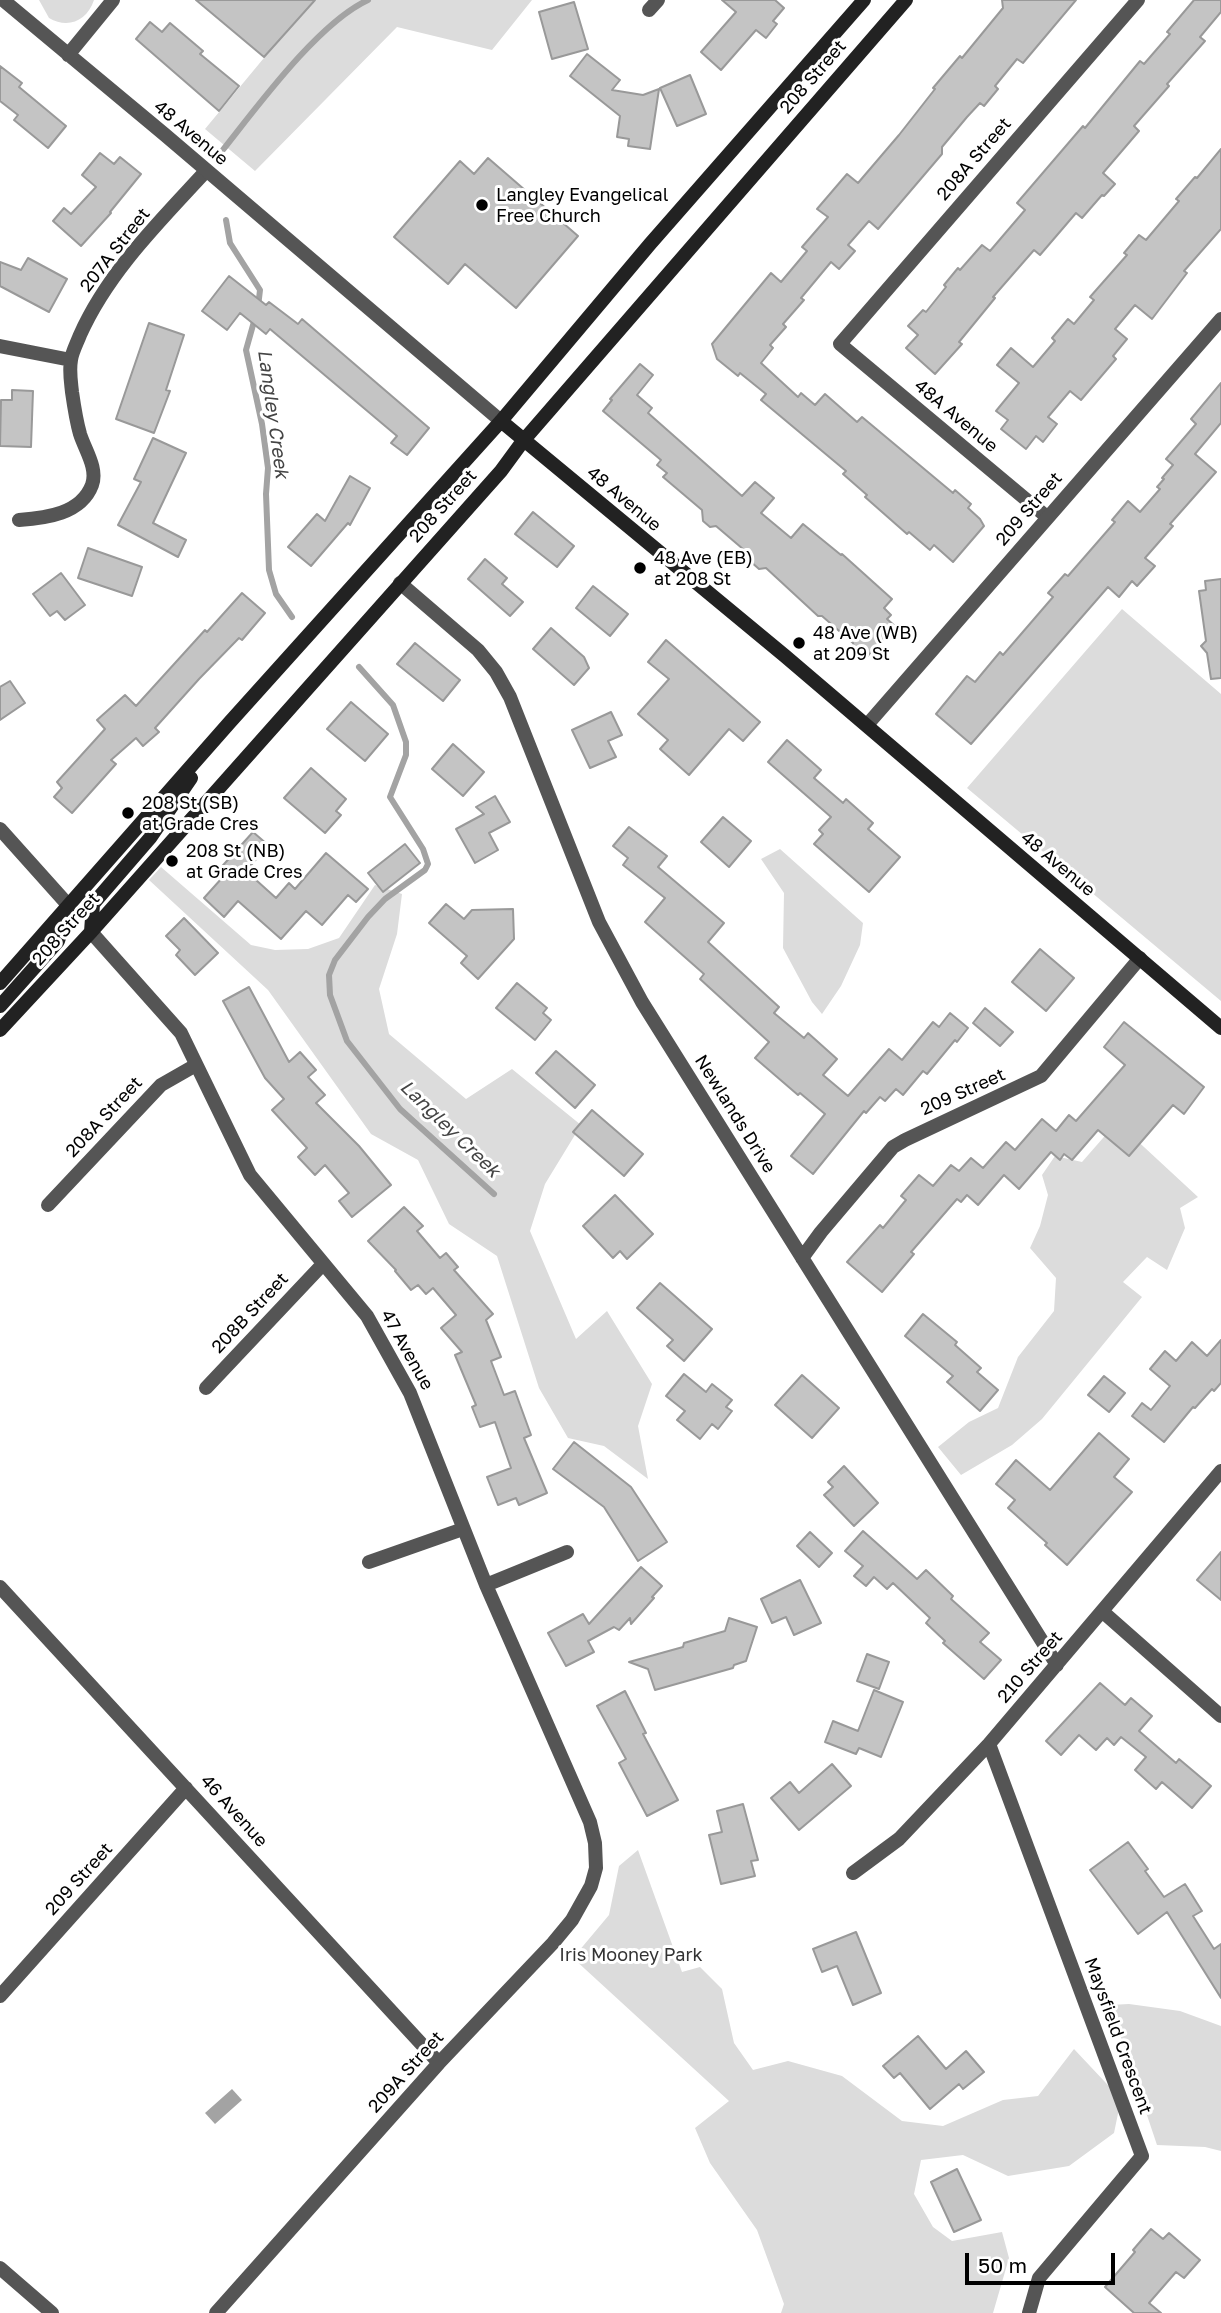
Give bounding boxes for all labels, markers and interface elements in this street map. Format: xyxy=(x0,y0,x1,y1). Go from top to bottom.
street label: 208 Street xyxy=(775,36,851,118)
street label: 48 Avenue xyxy=(150,96,232,170)
street label: 208A Street xyxy=(932,113,1016,205)
place label: Langley Evangelical Free Church xyxy=(496,184,668,227)
marker: Langley Evangelical Free Church xyxy=(474,197,490,213)
street label: 207A Street xyxy=(75,204,155,296)
water label: Langley Creek xyxy=(253,348,293,480)
street label: 48A Avenue xyxy=(910,375,1002,457)
street label: 48 Avenue xyxy=(583,462,665,536)
street label: 208 Street xyxy=(405,465,481,547)
street label: 209 Street xyxy=(991,468,1067,550)
place label: 48 Ave (EB) at 208 St xyxy=(654,547,753,590)
marker: 48 Ave (EB) at 208 St xyxy=(632,560,648,576)
place label: 48 Ave (WB) at 209 St xyxy=(813,622,918,664)
marker: 48 Ave (WB) at 209 St xyxy=(791,635,807,651)
place label: 208 St (SB) at Grade Cres xyxy=(142,792,258,834)
marker: 208 St (SB) at Grade Cres xyxy=(120,805,136,821)
street label: 48 Avenue xyxy=(1017,827,1099,901)
place label: 208 St (NB) at Grade Cres xyxy=(186,840,302,882)
marker: 208 St (NB) at Grade Cres xyxy=(164,853,180,869)
street label: 208 Street xyxy=(28,888,104,970)
street label: Newlands Drive xyxy=(690,1051,780,1177)
street label: 209 Street xyxy=(917,1064,1009,1120)
street label: 208A Street xyxy=(61,1072,147,1162)
water label: Langley Creek xyxy=(395,1076,505,1182)
street label: 208B Street xyxy=(207,1268,293,1358)
street label: 47 Avenue xyxy=(376,1306,438,1394)
street label: 210 Street xyxy=(993,1627,1067,1707)
street label: 46 Avenue xyxy=(196,1770,272,1852)
street label: 209 Street xyxy=(41,1838,117,1920)
park label: Iris Mooney Park xyxy=(559,1944,703,1966)
street label: Maysfield Crescent xyxy=(1080,1955,1156,2117)
street label: 209A Street xyxy=(364,2027,448,2117)
scale bar xyxy=(969,2240,1120,2284)
text: 50 m xyxy=(978,2252,1027,2278)

